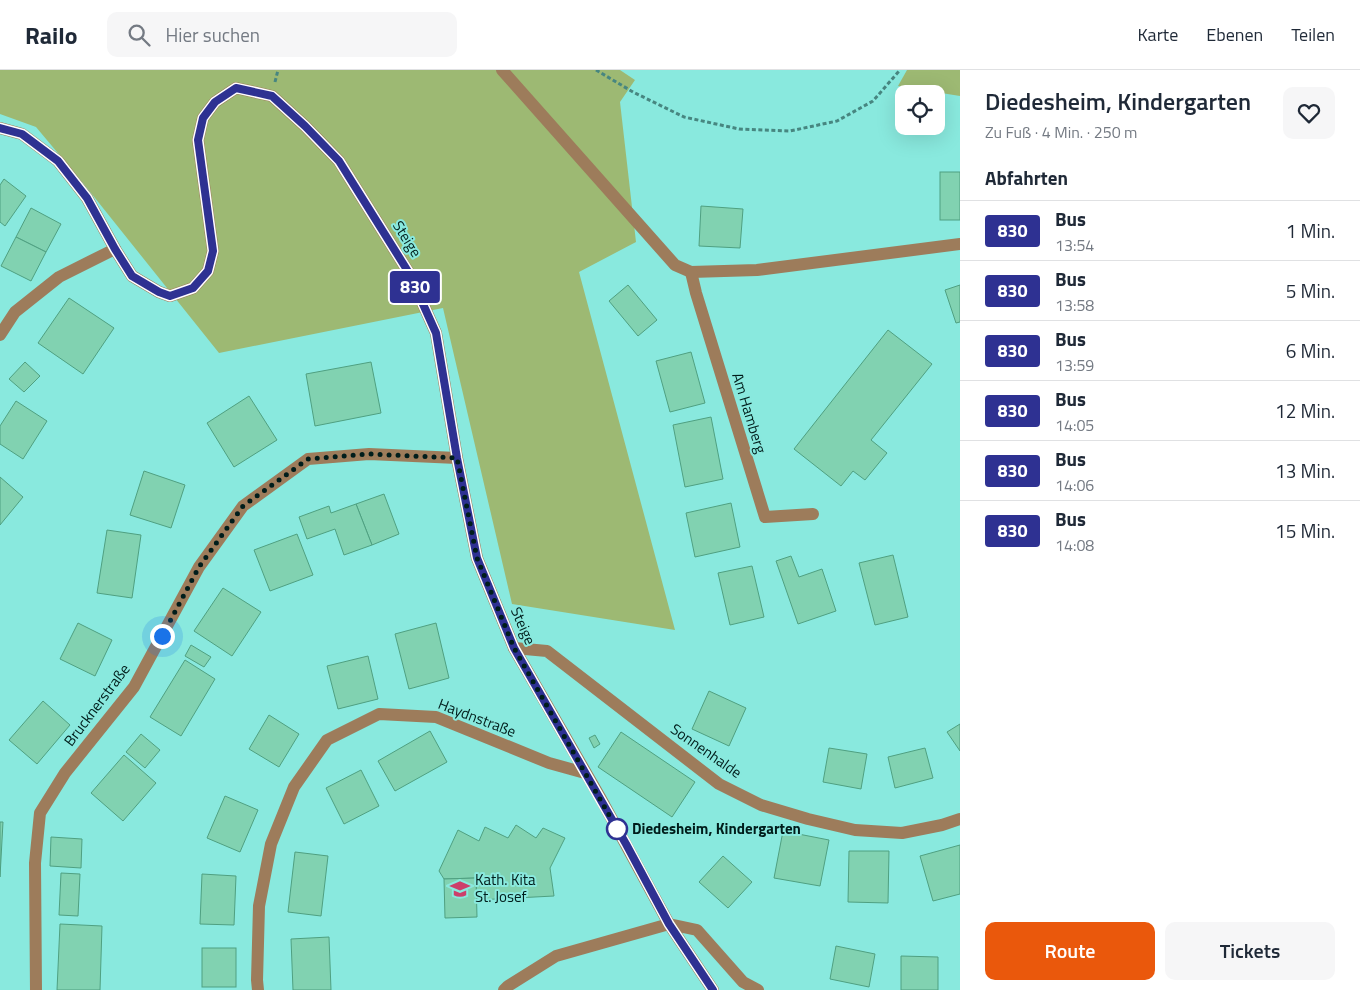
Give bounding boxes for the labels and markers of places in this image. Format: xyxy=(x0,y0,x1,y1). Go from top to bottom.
place label: Diedesheim, Kindergarten xyxy=(632,817,801,840)
marker: Diedesheim, Kindergarten xyxy=(606,818,628,840)
place label: Kath. Kita St. Josef xyxy=(475,868,536,908)
school or university icon: Kath. Kita St. Josef xyxy=(449,878,471,900)

